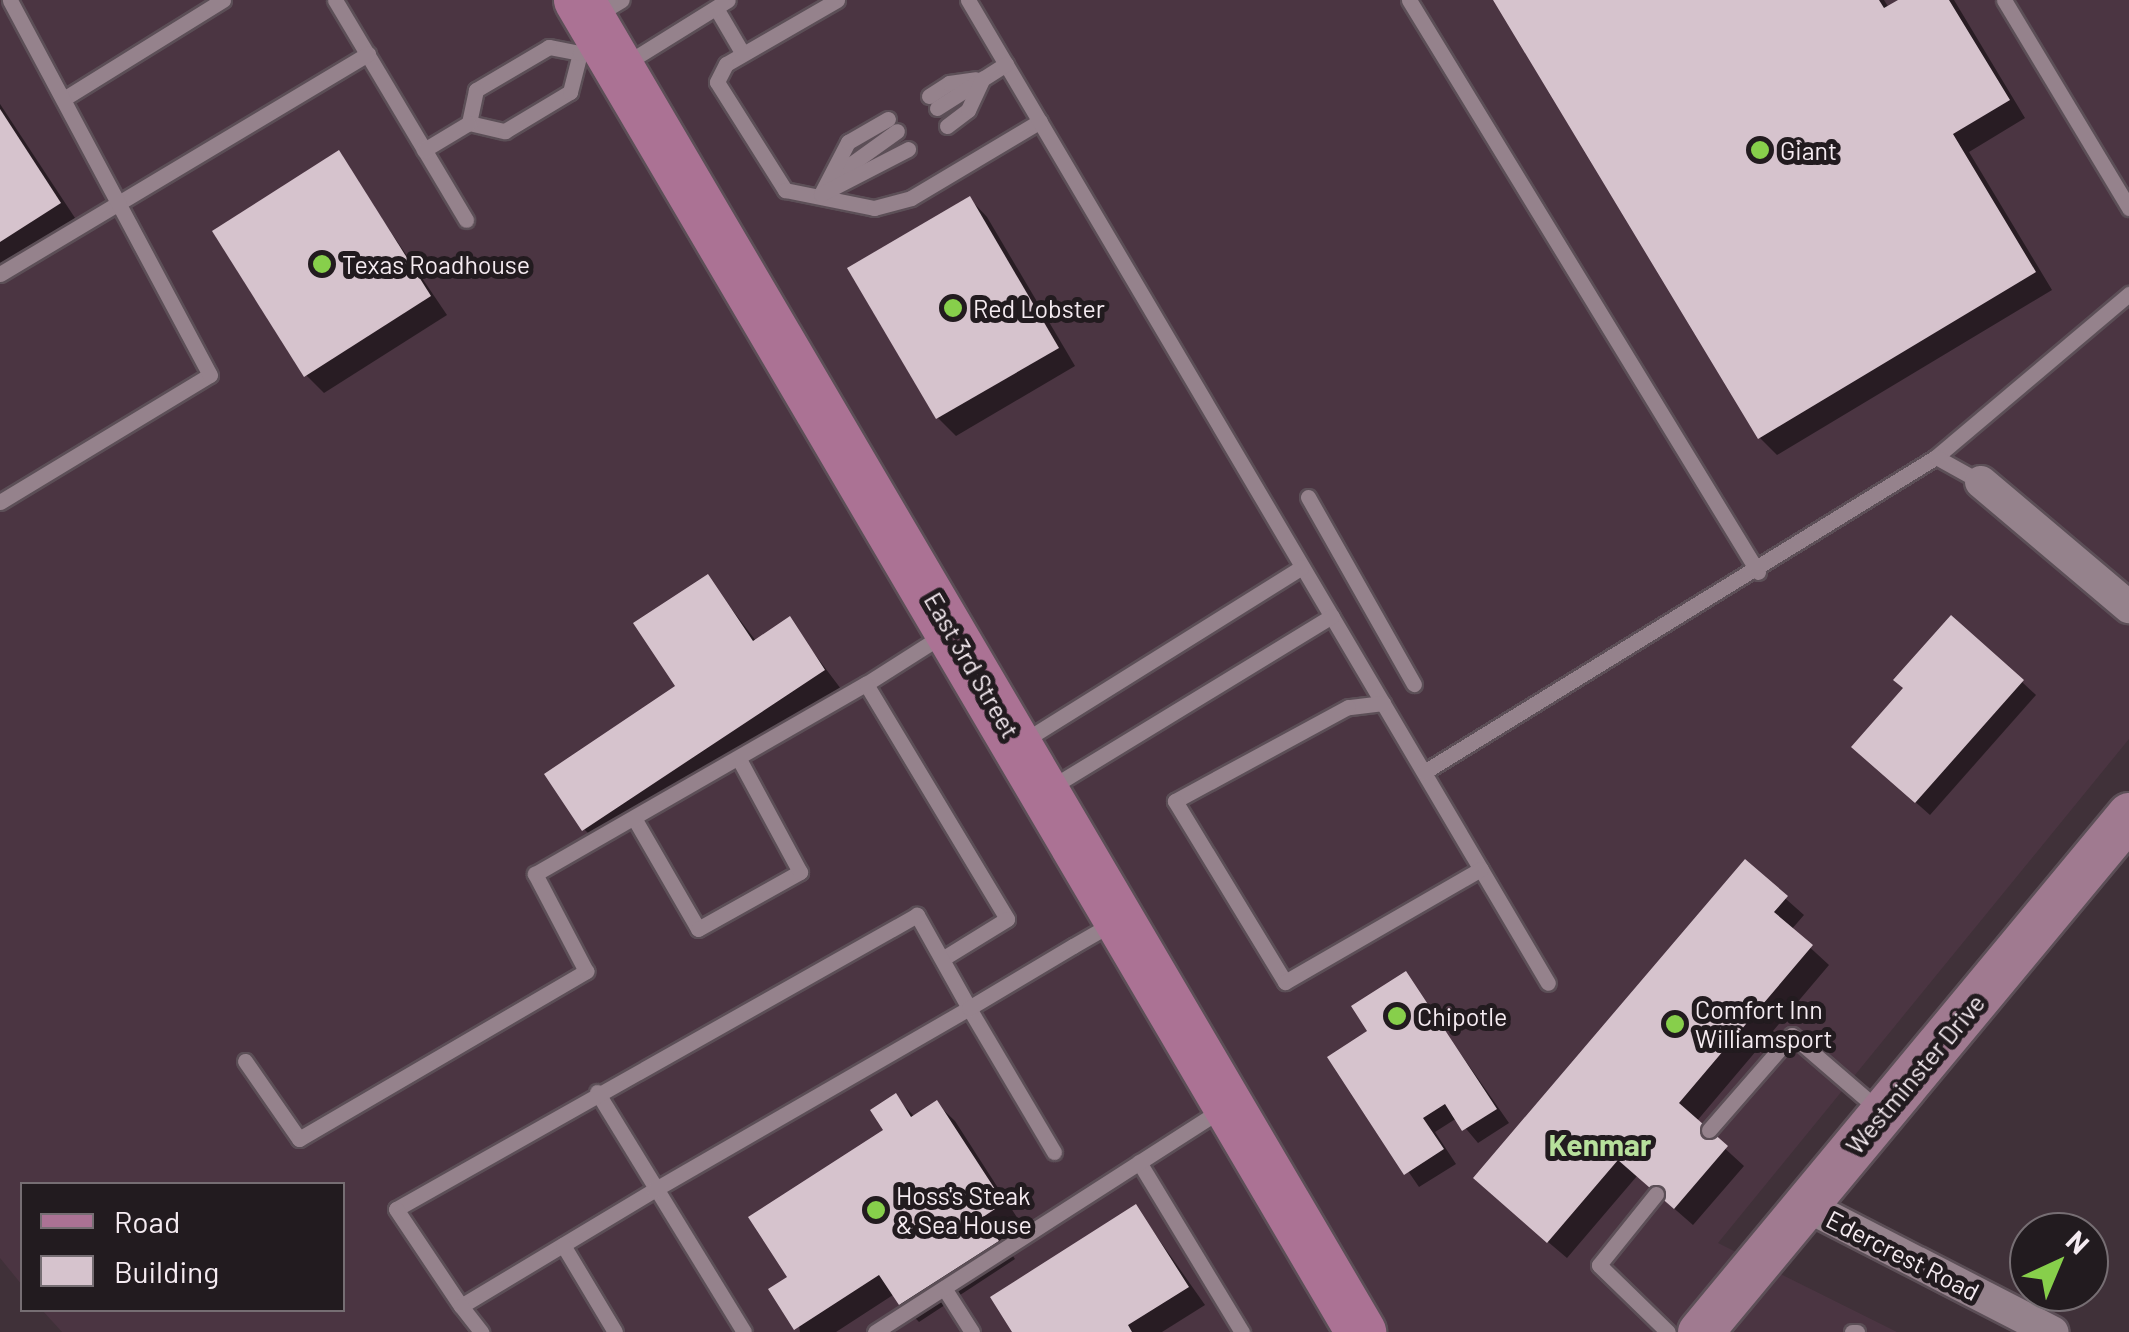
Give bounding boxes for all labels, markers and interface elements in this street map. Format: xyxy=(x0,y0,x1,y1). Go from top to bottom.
place label: Giant xyxy=(1780,135,1837,165)
marker: Giant xyxy=(1749,139,1771,161)
place label: Texas Roadhouse xyxy=(342,249,530,279)
marker: Texas Roadhouse xyxy=(311,253,333,275)
place label: Red Lobster xyxy=(973,293,1105,323)
marker: Red Lobster xyxy=(942,297,964,319)
street label: East 3rd Street xyxy=(918,587,1026,743)
street label: Westminster Drive xyxy=(1839,988,1991,1160)
place label: Comfort Inn Williamsport xyxy=(1695,995,1832,1054)
place label: Chipotle xyxy=(1417,1001,1507,1031)
marker: Chipotle xyxy=(1386,1005,1408,1027)
marker: Comfort Inn Williamsport xyxy=(1664,1013,1686,1035)
district label: Kenmar xyxy=(1549,1126,1651,1162)
place label: Hoss's Steak & Sea House xyxy=(896,1181,1032,1240)
legend xyxy=(20,1182,345,1312)
marker: Hoss's Steak & Sea House xyxy=(865,1199,887,1221)
text: Road xyxy=(114,1203,180,1239)
street label: Edercrest Road xyxy=(1822,1204,1984,1306)
north arrow xyxy=(2009,1212,2109,1312)
text: N xyxy=(2060,1223,2097,1261)
text: Building xyxy=(114,1253,219,1289)

